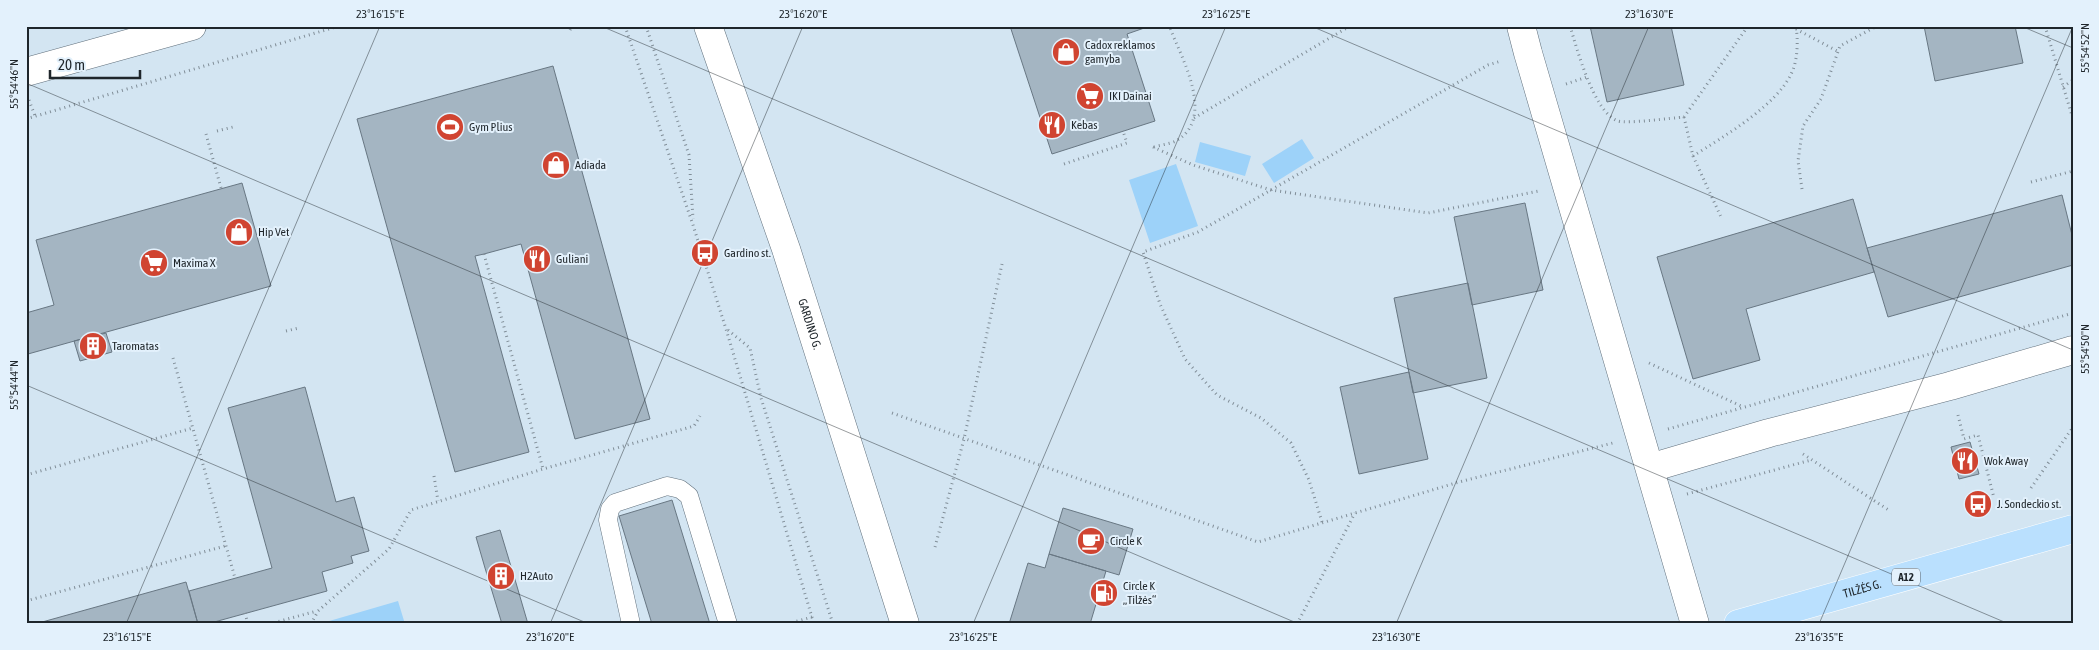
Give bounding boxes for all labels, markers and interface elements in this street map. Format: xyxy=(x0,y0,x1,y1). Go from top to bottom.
text: 23°16'15"E xyxy=(356,7,404,21)
text: 23°16'20"E xyxy=(779,7,827,21)
text: 23°16'25"E xyxy=(1202,7,1250,21)
text: 23°16'30"E xyxy=(1625,7,1673,21)
text: 55°54'52"N xyxy=(2078,23,2092,73)
shop icon: Cadox reklamos gamyba xyxy=(1051,37,1081,67)
place label: Cadox reklamos gamyba xyxy=(1085,38,1155,66)
scale bar xyxy=(50,48,140,80)
text: 20 m xyxy=(58,56,85,73)
text: 55°54'46"N xyxy=(7,59,21,109)
supermarket icon: IKI Dainai xyxy=(1075,81,1105,111)
place label: IKI Dainai xyxy=(1109,89,1152,103)
restaurant icon: Kebas xyxy=(1037,110,1067,140)
sports icon: Gym Plius xyxy=(435,112,465,142)
place label: Kebas xyxy=(1071,118,1098,132)
place label: Gym Plius xyxy=(469,120,512,134)
shop icon: Adiada xyxy=(541,150,571,180)
place label: Adiada xyxy=(575,158,606,172)
shop icon: Hip Vet xyxy=(224,217,254,247)
place label: Hip Vet xyxy=(258,225,290,239)
bus stop icon: Gardino st. xyxy=(690,238,720,268)
restaurant icon: Guliani xyxy=(522,244,552,274)
place label: Gardino st. xyxy=(724,246,771,260)
supermarket icon: Maxima X xyxy=(139,248,169,278)
place label: Guliani xyxy=(556,252,588,266)
place label: Maxima X xyxy=(173,256,216,270)
street label: GARDINO G. xyxy=(795,297,824,351)
text: 55°54'50"N xyxy=(2078,324,2092,374)
building icon: Taromatas xyxy=(78,331,108,361)
place label: Taromatas xyxy=(112,339,159,353)
text: 55°54'44"N xyxy=(7,360,21,410)
restaurant icon: Wok Away xyxy=(1950,446,1980,476)
place label: Wok Away xyxy=(1984,454,2028,468)
bus stop icon: J. Sondeckio st. xyxy=(1963,489,1993,519)
place label: J. Sondeckio st. xyxy=(1997,497,2061,511)
cafe icon: Circle K xyxy=(1076,526,1106,556)
place label: Circle K xyxy=(1110,534,1142,548)
building icon: H2Auto xyxy=(486,561,516,591)
road number: A12 xyxy=(1892,568,1920,586)
place label: H2Auto xyxy=(520,569,554,583)
street label: TILŽĖS G. xyxy=(1842,577,1883,601)
fuel station icon: Circle K „Tilžės“ xyxy=(1089,578,1119,608)
place label: Circle K „Tilžės“ xyxy=(1123,579,1156,607)
text: 23°16'15"E xyxy=(103,630,151,644)
text: 23°16'20"E xyxy=(526,630,574,644)
text: 23°16'25"E xyxy=(949,630,997,644)
text: 23°16'30"E xyxy=(1372,630,1420,644)
text: 23°16'35"E xyxy=(1795,630,1843,644)

